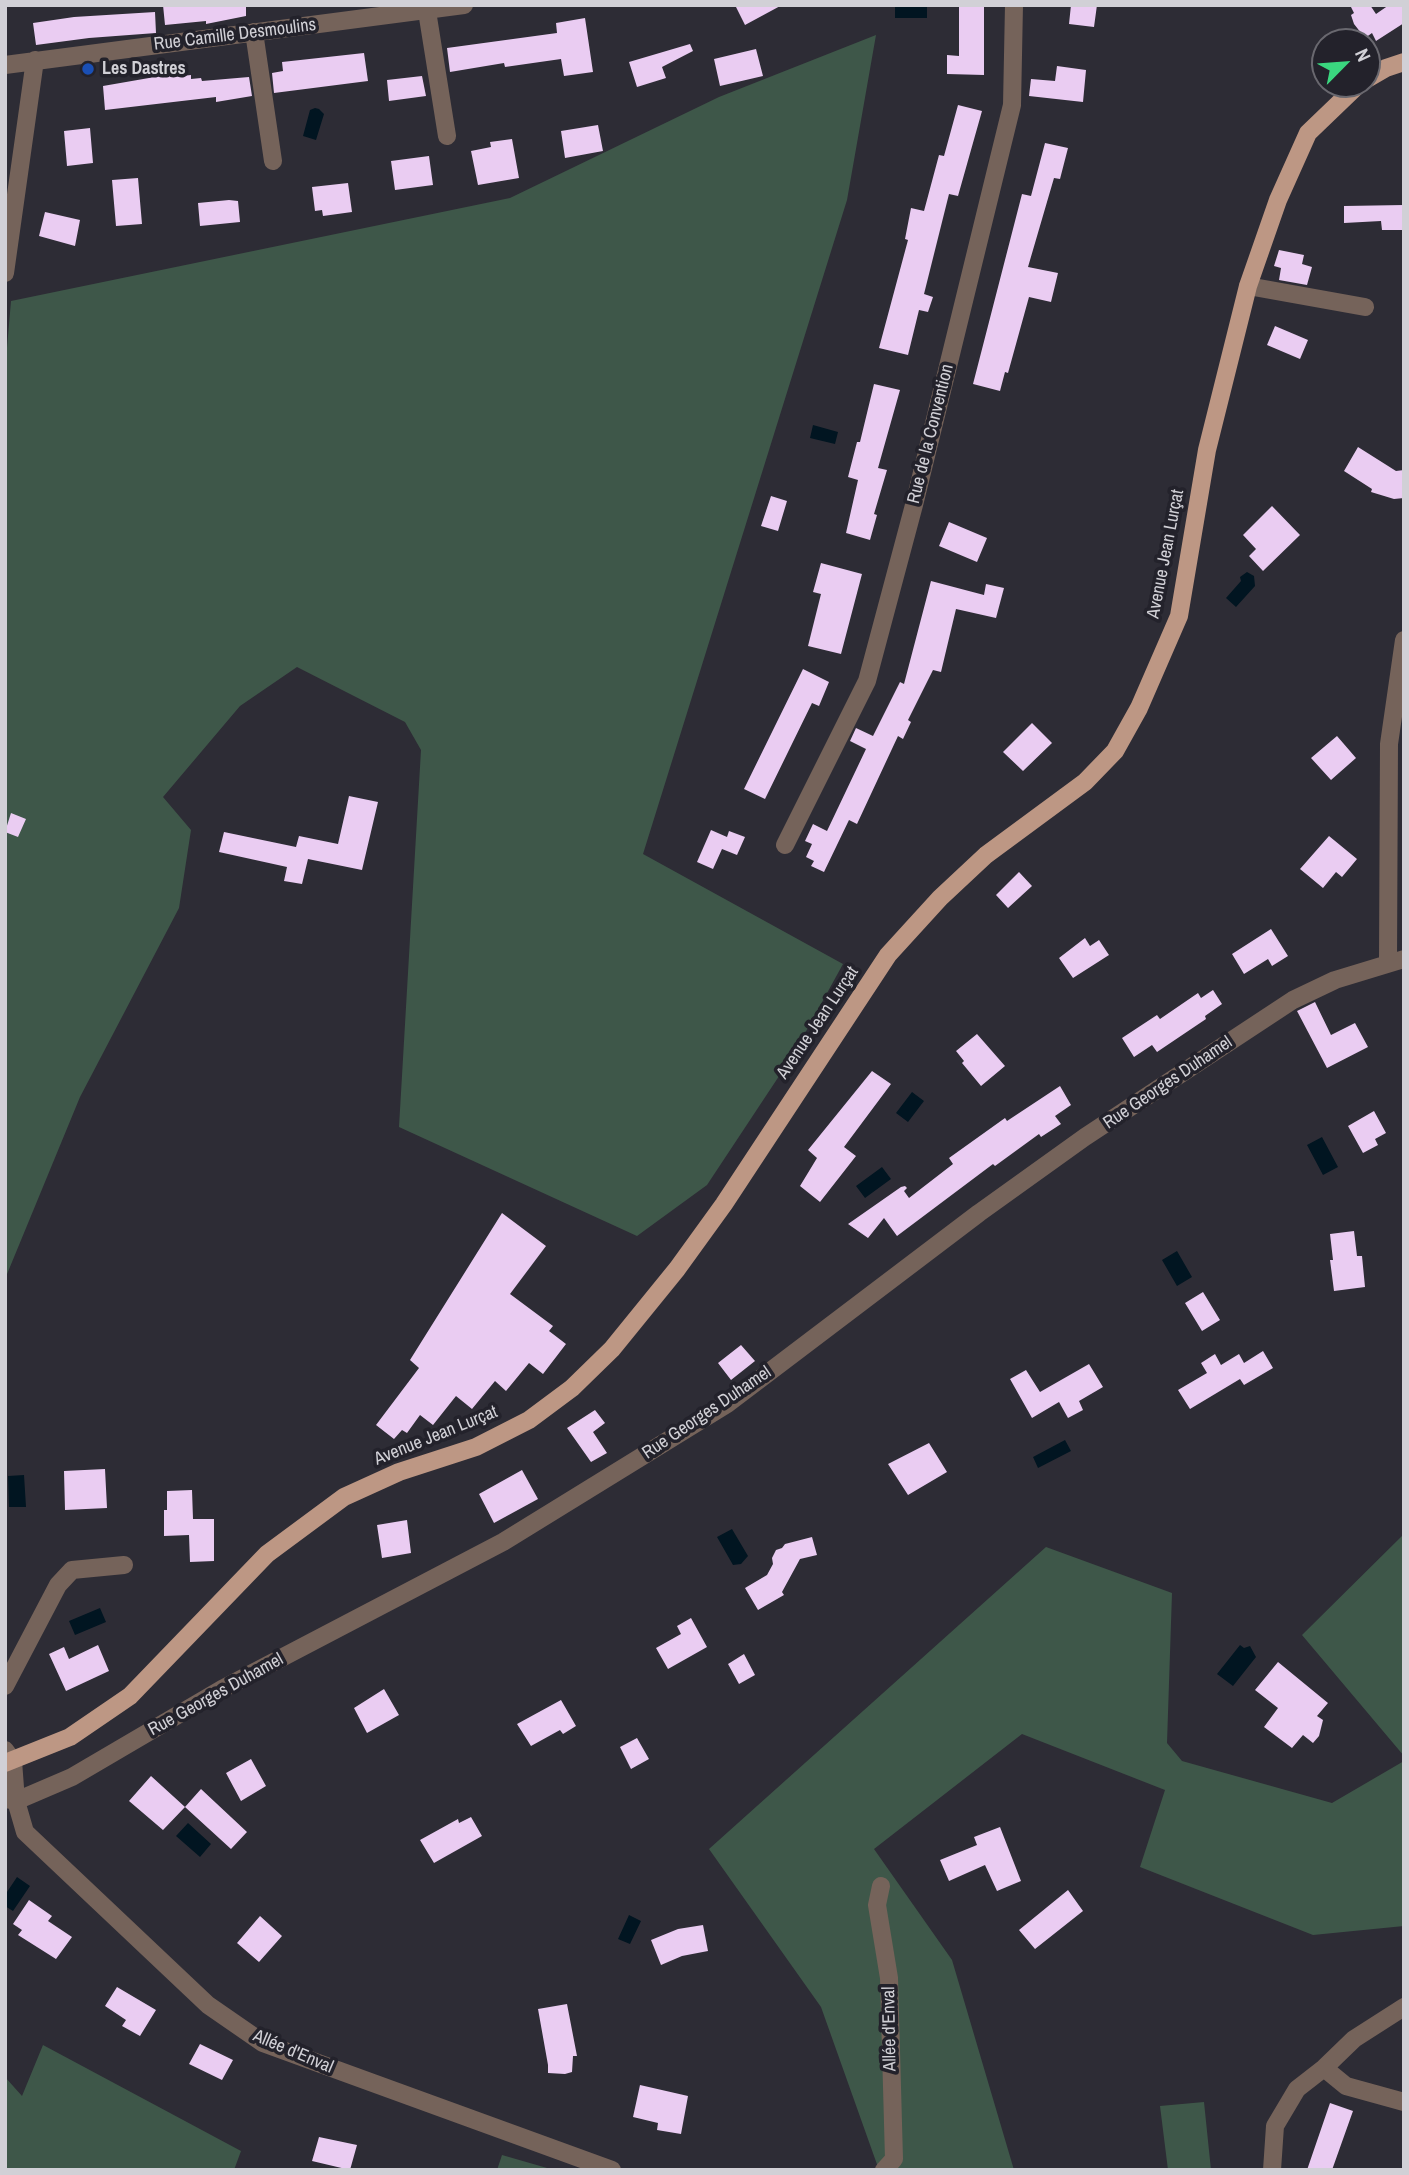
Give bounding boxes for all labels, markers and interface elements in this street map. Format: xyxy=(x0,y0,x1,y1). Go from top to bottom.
street label: Rue Camille Desmoulins xyxy=(153,14,317,56)
north arrow xyxy=(1311,28,1381,98)
text: N xyxy=(1349,44,1377,66)
place label: Les Dastres xyxy=(102,58,186,80)
marker: Les Dastres xyxy=(80,61,96,77)
street label: Rue de la Convention xyxy=(903,362,959,506)
street label: Avenue Jean Lurçat xyxy=(1143,488,1189,620)
street label: Avenue Jean Lurçat xyxy=(772,963,864,1083)
street label: Rue Georges Duhamel xyxy=(1099,1032,1237,1134)
street label: Rue Georges Duhamel xyxy=(638,1362,776,1464)
street label: Avenue Jean Lurçat xyxy=(371,1401,501,1471)
street label: Rue Georges Duhamel xyxy=(145,1649,287,1741)
street label: Allée d'Enval xyxy=(878,1986,902,2072)
street label: Allée d'Enval xyxy=(250,2025,336,2079)

